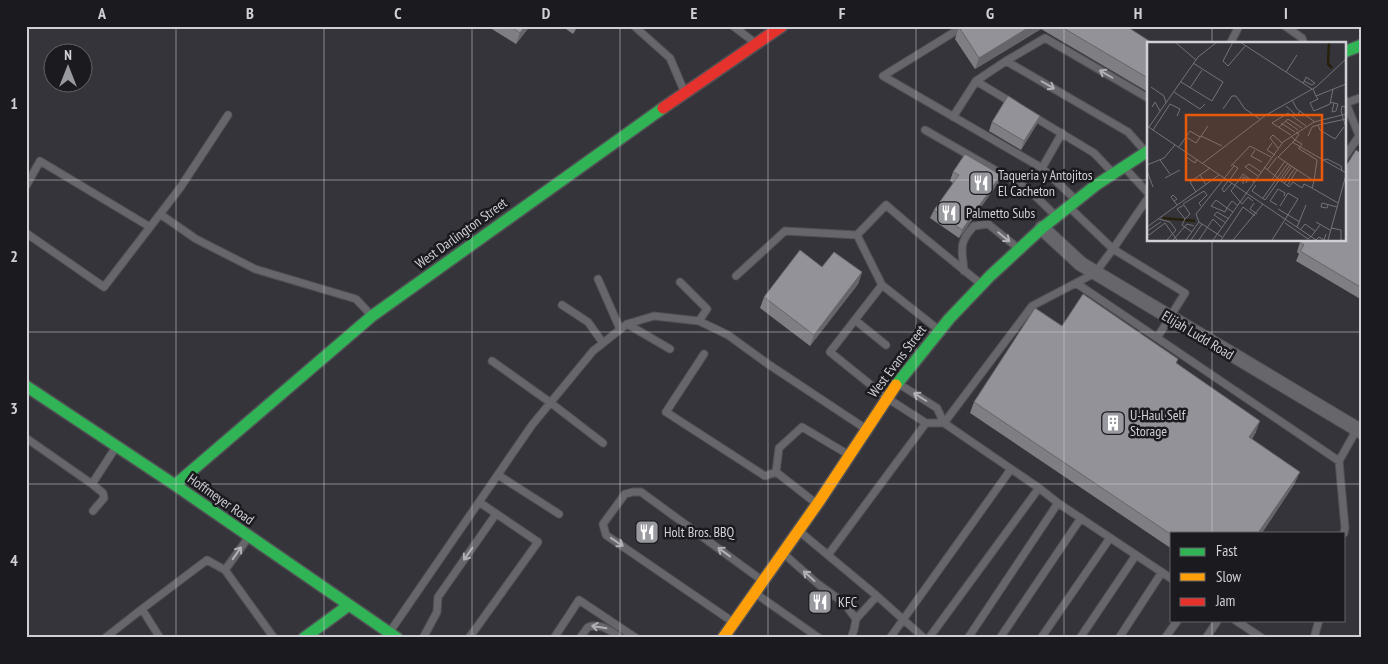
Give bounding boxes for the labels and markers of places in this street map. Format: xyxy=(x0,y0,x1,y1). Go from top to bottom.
place label: Taqueria y Antojitos El Cacheton xyxy=(998,166,1093,200)
restaurant icon: Taqueria y Antojitos El Cacheton xyxy=(968,170,994,196)
restaurant icon: Palmetto Subs xyxy=(936,200,962,226)
place label: Palmetto Subs xyxy=(966,204,1035,222)
place label: U-Haul Self Storage xyxy=(1130,406,1186,440)
building icon: U-Haul Self Storage xyxy=(1100,410,1126,436)
restaurant icon: Holt Bros. BBQ xyxy=(634,519,660,545)
place label: Holt Bros. BBQ xyxy=(664,523,735,541)
restaurant icon: KFC xyxy=(807,589,833,615)
place label: KFC xyxy=(838,593,858,611)

